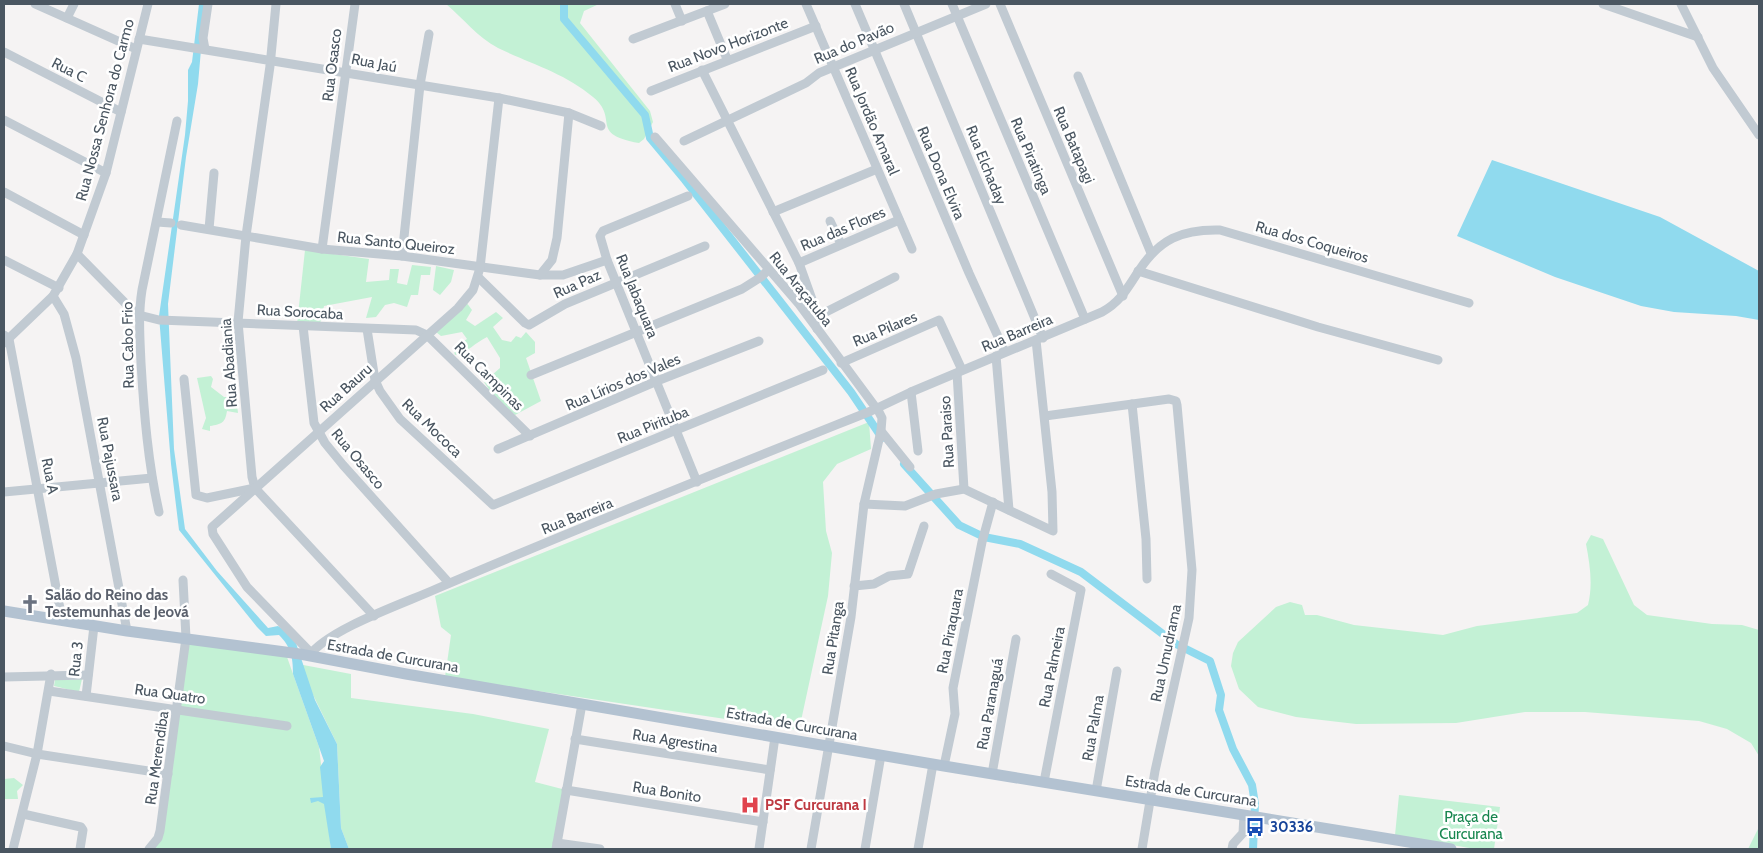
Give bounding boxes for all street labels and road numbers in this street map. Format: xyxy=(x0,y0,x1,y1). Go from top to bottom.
street label: Rua Novo Horizonte xyxy=(665,14,791,76)
street label: Rua Nossa Senhora do Carmo xyxy=(72,17,138,203)
street label: Rua do Pavão xyxy=(811,18,897,68)
street label: Rua Osasco xyxy=(319,28,345,102)
street label: Rua Jaú xyxy=(350,50,398,76)
street label: Rua C xyxy=(49,54,89,86)
street label: Rua Jordão Amaral xyxy=(841,64,903,178)
street label: Rua Batapagi xyxy=(1050,104,1098,186)
street label: Rua Piratinga xyxy=(1007,115,1056,198)
street label: Rua Elchaday xyxy=(962,123,1010,208)
street label: Rua Dona Elvira xyxy=(913,124,969,223)
street label: Rua das Flores xyxy=(798,203,888,255)
street label: Rua dos Coqueiros xyxy=(1253,217,1371,267)
street label: Rua Santo Queiroz xyxy=(336,228,456,258)
street label: Rua Araçatuba xyxy=(765,248,837,331)
street label: Rua Jabaquara xyxy=(612,251,662,341)
street label: Rua Paz xyxy=(551,266,603,302)
street label: Rua Cabo Frio xyxy=(118,301,138,389)
street label: Rua Sorocaba xyxy=(256,301,345,323)
street label: Rua Pilares xyxy=(850,307,920,351)
street label: Rua Barreira xyxy=(979,310,1056,356)
street label: Rua Abadiania xyxy=(217,317,241,408)
street label: Rua Campinas xyxy=(451,338,527,414)
street label: Rua Lírios dos Vales xyxy=(563,350,683,414)
street label: Rua Bauru xyxy=(316,360,376,416)
street label: Rua Mococa xyxy=(398,395,466,462)
street label: Rua Paraiso xyxy=(936,395,958,469)
street label: Rua Pirituba xyxy=(615,402,692,447)
street label: Rua Pajussara xyxy=(93,415,127,503)
street label: Rua Osasco xyxy=(328,425,388,493)
street label: Rua A xyxy=(38,456,62,496)
street label: Rua Barreira xyxy=(539,493,616,538)
street label: Rua Piraquara xyxy=(933,586,967,675)
street label: Rua Pitanga xyxy=(818,599,848,676)
street label: Rua Umudrama xyxy=(1147,602,1185,704)
street label: Rua Palmeira xyxy=(1035,624,1069,709)
street label: Estrada de Curcurana xyxy=(326,636,461,677)
street label: Rua 3 xyxy=(65,640,87,678)
street label: Rua Paranaguá xyxy=(973,656,1007,751)
street label: Rua Quatro xyxy=(133,680,207,708)
street label: Rua Palma xyxy=(1078,693,1108,762)
street label: Estrada de Curcurana xyxy=(725,704,860,745)
street label: Rua Merendiba xyxy=(142,709,173,806)
street label: Rua Agrestina xyxy=(631,725,720,757)
street label: Estrada de Curcurana xyxy=(1124,772,1259,810)
street label: Rua Bonito xyxy=(631,778,703,806)

